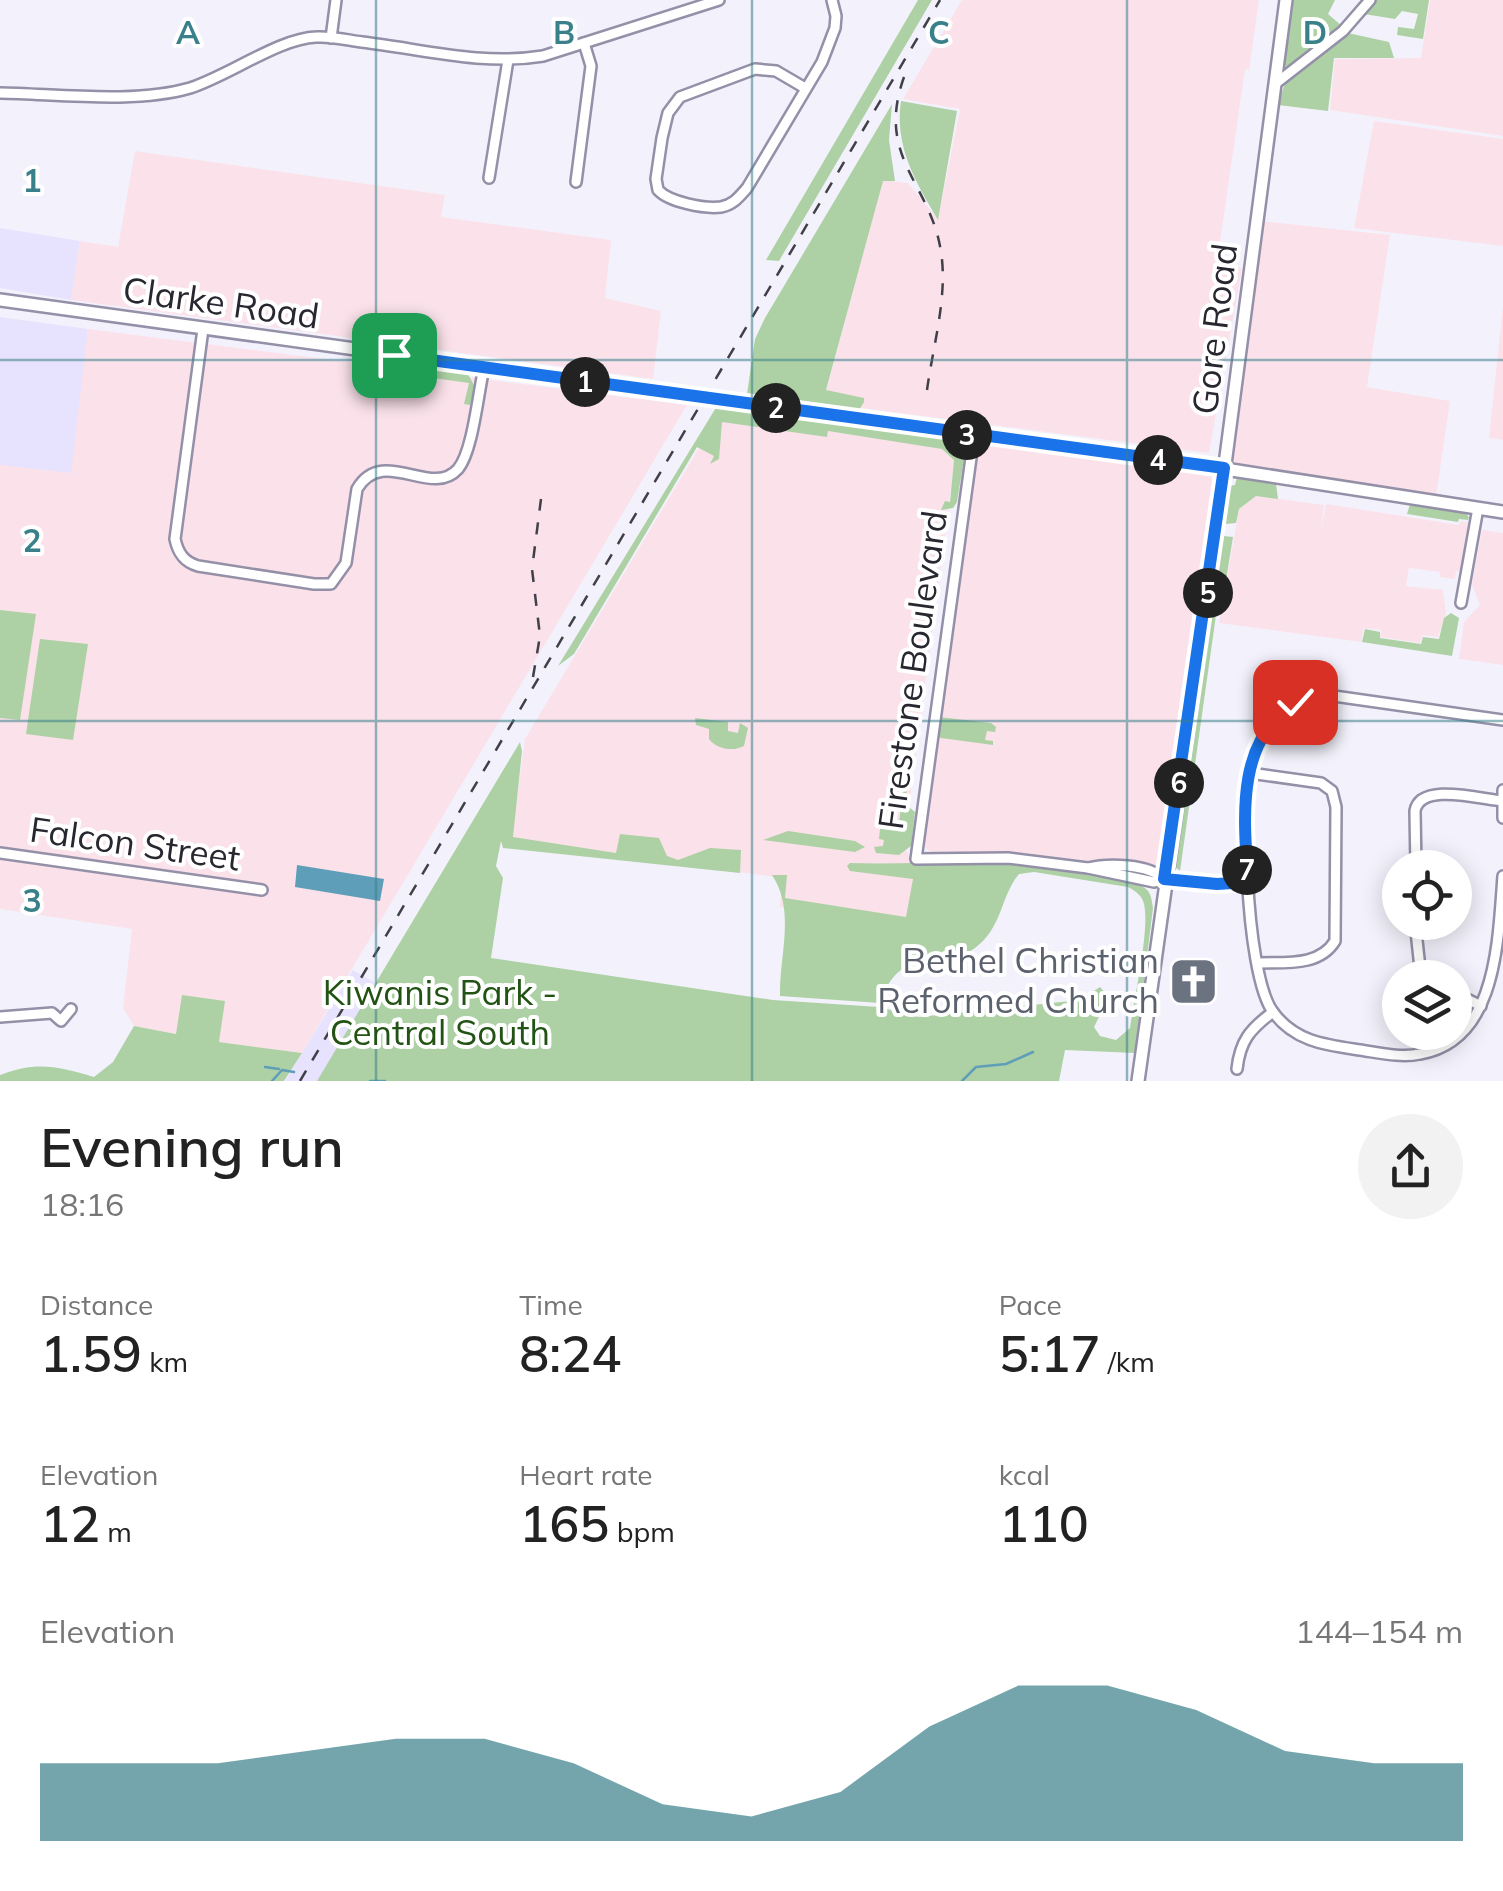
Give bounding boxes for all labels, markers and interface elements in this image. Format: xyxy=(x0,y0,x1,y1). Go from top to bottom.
text: A xyxy=(176,12,200,52)
text: B xyxy=(553,12,575,52)
text: C xyxy=(928,12,950,52)
text: D xyxy=(1303,12,1327,52)
text: 1 xyxy=(22,160,42,200)
street label: Gore Road xyxy=(1182,241,1246,417)
street label: Clarke Road xyxy=(120,266,322,338)
pin xyxy=(352,313,437,398)
icon: arrive xyxy=(367,328,422,383)
pin: 1 xyxy=(560,357,610,407)
text: 1 xyxy=(577,364,593,399)
pin: 2 xyxy=(751,383,801,433)
text: 2 xyxy=(768,390,784,425)
pin: 3 xyxy=(942,410,992,460)
text: 3 xyxy=(959,417,975,452)
pin: 4 xyxy=(1133,435,1183,485)
text: 4 xyxy=(1150,442,1166,477)
street label: Firestone Boulevard xyxy=(868,508,956,832)
text: 2 xyxy=(22,520,42,560)
pin: 5 xyxy=(1183,568,1233,618)
text: 5 xyxy=(1200,575,1216,610)
pin xyxy=(1253,660,1338,745)
icon: check xyxy=(1268,675,1323,730)
pin: 6 xyxy=(1154,758,1204,808)
text: 6 xyxy=(1171,765,1187,800)
street label: Falcon Street xyxy=(27,806,243,880)
pin: 7 xyxy=(1222,845,1272,895)
map controls xyxy=(1382,850,1472,1050)
button: locate xyxy=(1382,850,1472,940)
text: 7 xyxy=(1239,852,1255,887)
text: 3 xyxy=(22,880,42,920)
place label: Bethel Christian Reformed Church xyxy=(877,938,1159,1022)
church icon: Bethel Christian Reformed Church xyxy=(1168,955,1220,1007)
button: layers xyxy=(1382,960,1472,1050)
park label: Kiwanis Park - Central South xyxy=(323,970,557,1054)
text: Evening run xyxy=(40,1112,344,1181)
button: share xyxy=(1358,1114,1463,1219)
text: 18:16 xyxy=(40,1184,124,1224)
text: Distance xyxy=(40,1287,153,1322)
text: Time xyxy=(519,1287,583,1322)
text: Pace xyxy=(999,1287,1062,1322)
text: 1.59 xyxy=(40,1322,142,1385)
text: 8:24 xyxy=(519,1322,621,1385)
text: 5:17 xyxy=(999,1322,1101,1385)
text: km xyxy=(142,1344,188,1379)
text: /km xyxy=(1101,1344,1155,1379)
text: Elevation xyxy=(40,1457,158,1492)
text: Heart rate xyxy=(519,1457,653,1492)
text: kcal xyxy=(999,1457,1050,1492)
text: 12 xyxy=(40,1492,100,1555)
text: 165 xyxy=(519,1492,609,1555)
text: 110 xyxy=(999,1492,1089,1555)
text: m xyxy=(100,1514,132,1549)
text: bpm xyxy=(609,1514,675,1549)
text: Elevation xyxy=(40,1611,175,1651)
text: 144–154 m xyxy=(1295,1611,1463,1651)

